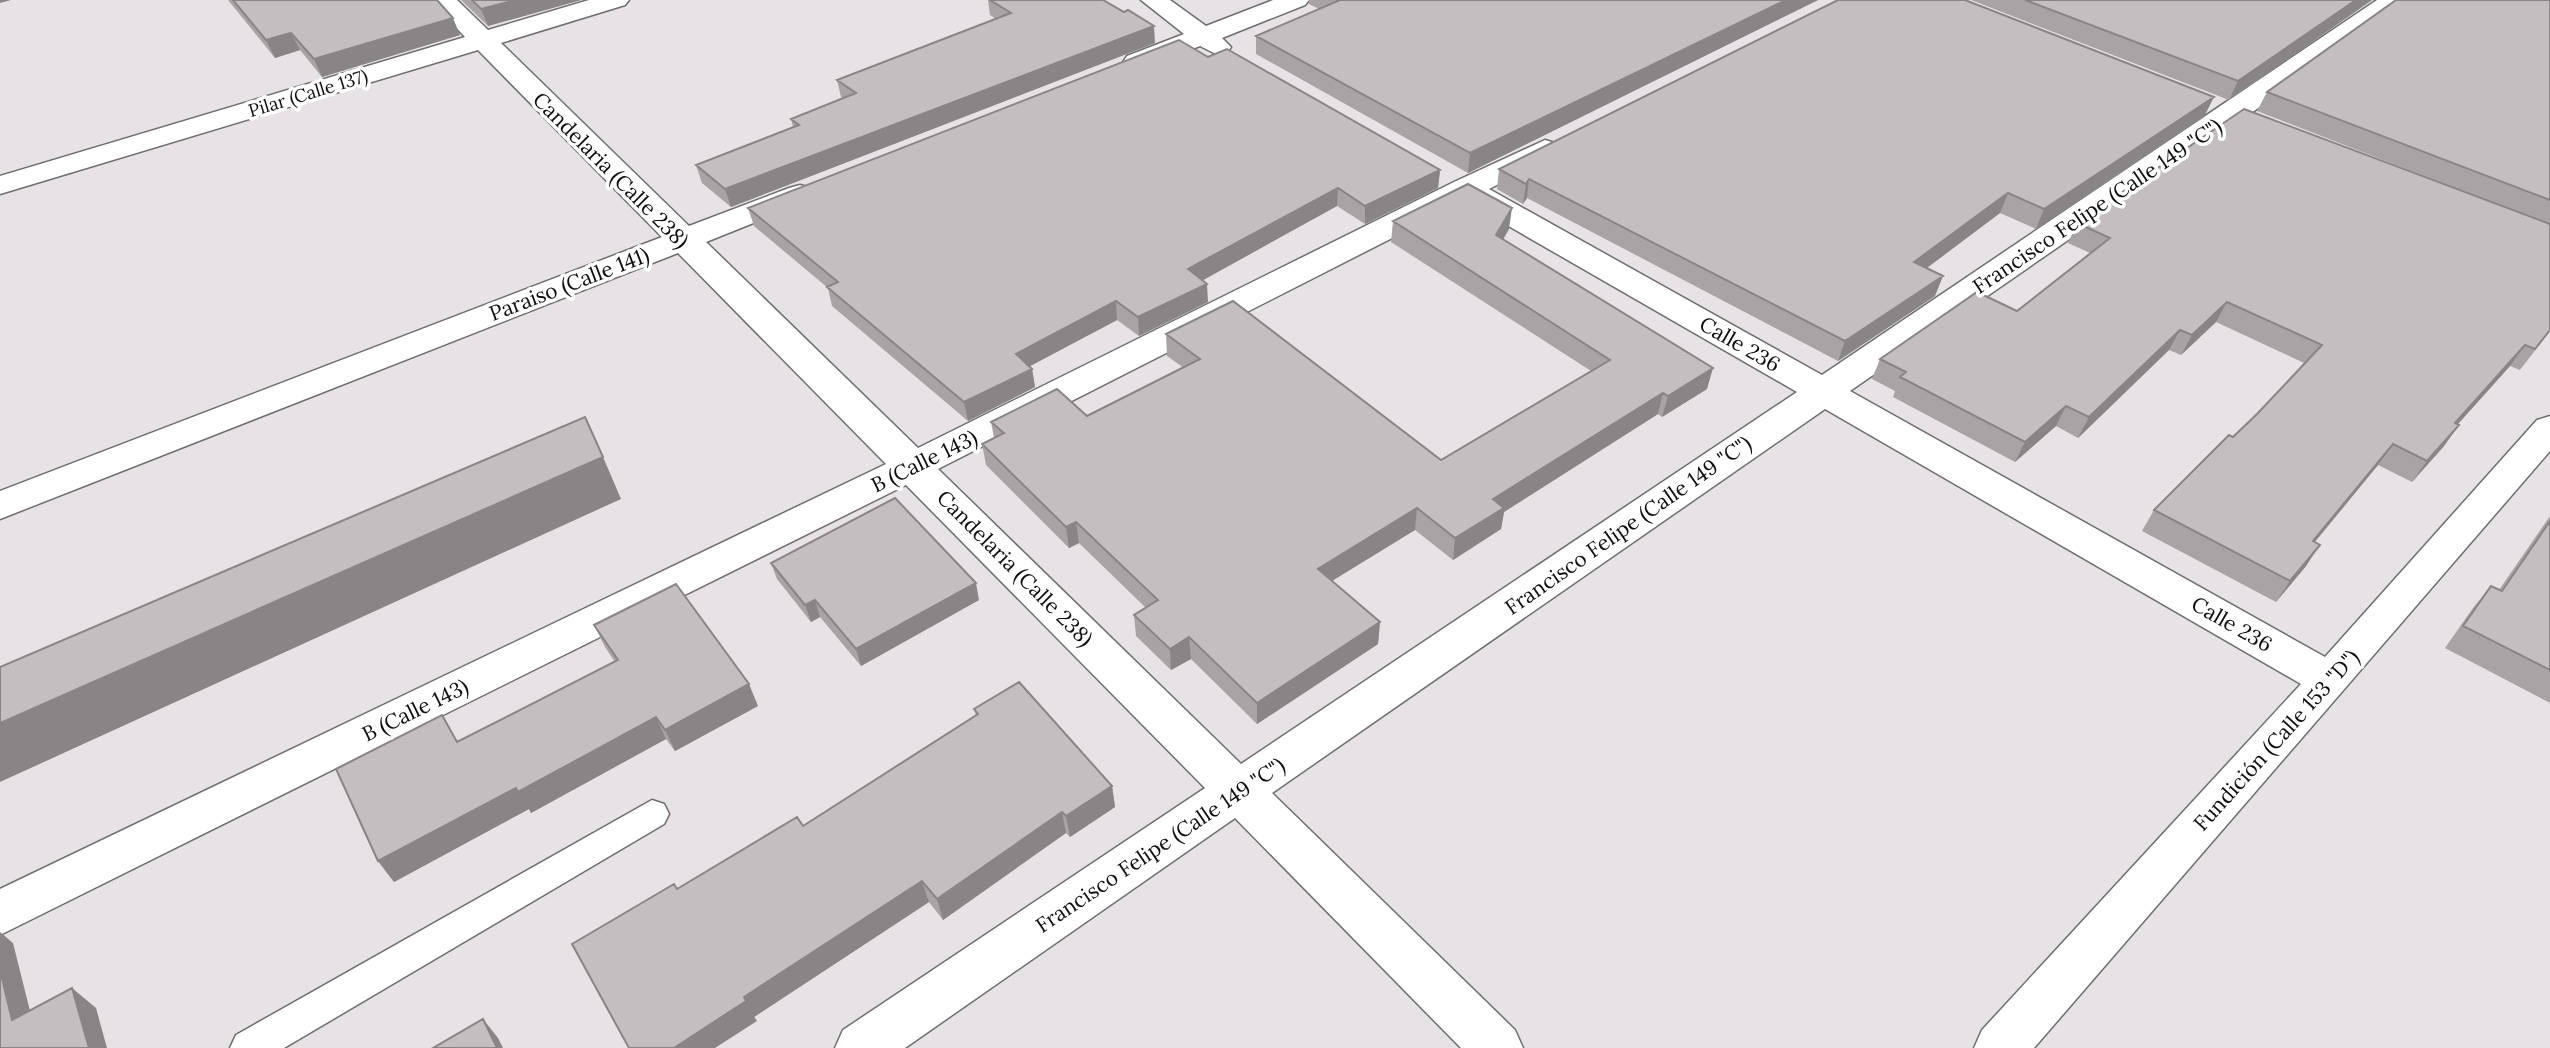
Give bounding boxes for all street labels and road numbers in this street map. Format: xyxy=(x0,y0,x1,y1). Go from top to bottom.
street label: Pilar (Calle 137) xyxy=(246,64,370,122)
street label: Candelaria (Calle 238) xyxy=(527,86,695,254)
street label: Francisco Felipe (Calle 149 "C") xyxy=(1967,112,2227,300)
street label: Paraiso (Calle 141) xyxy=(485,241,653,327)
street label: Calle 236 xyxy=(1695,310,1785,378)
street label: B (Calle 143) xyxy=(866,424,982,498)
street label: Francisco Felipe (Calle 149 "C") xyxy=(1499,429,1757,621)
street label: Candelaria (Calle 238) xyxy=(931,484,1099,652)
street label: Calle 236 xyxy=(2187,590,2277,658)
street label: Fundición (Calle 153 "D") xyxy=(2187,644,2365,836)
street label: B (Calle 143) xyxy=(357,673,473,747)
street label: Francisco Felipe (Calle 149 "C") xyxy=(1030,751,1290,939)

